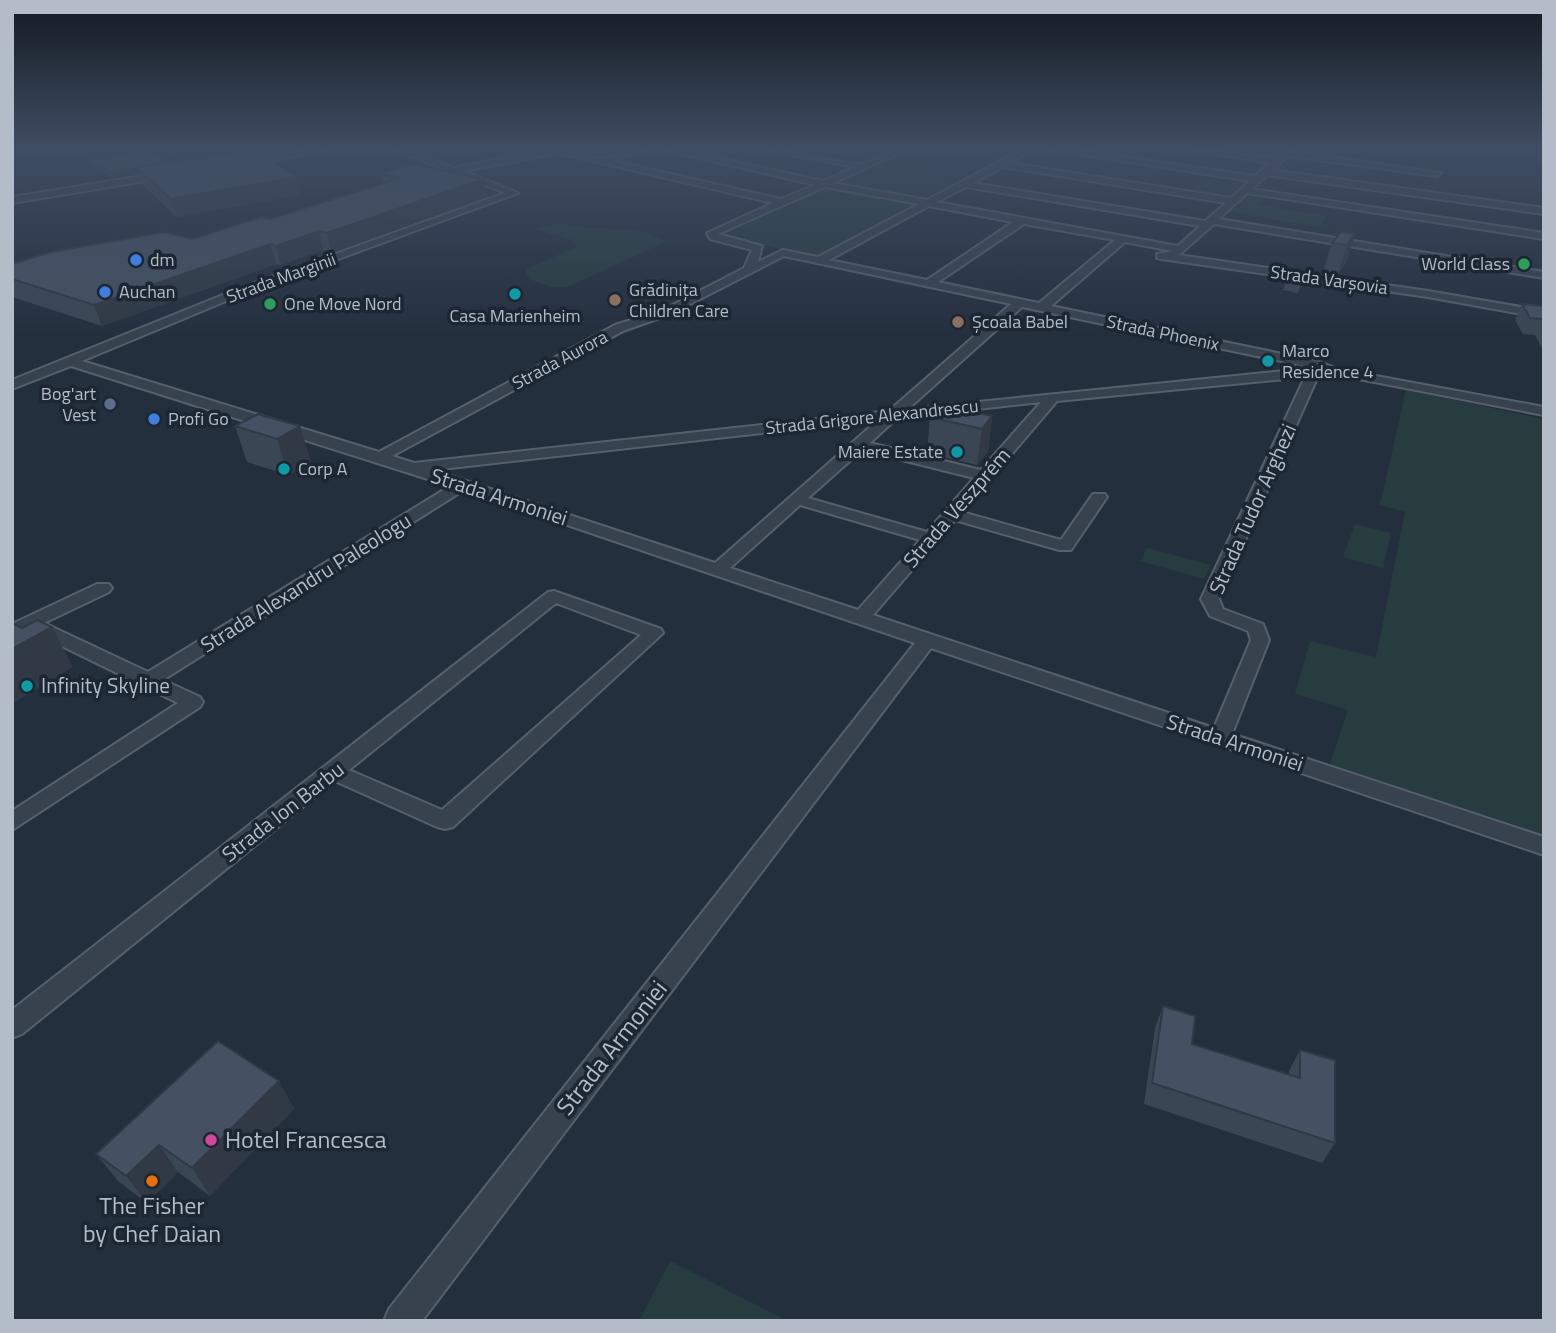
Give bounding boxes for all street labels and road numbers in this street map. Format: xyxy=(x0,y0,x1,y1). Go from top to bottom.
street label: Strada Marginii xyxy=(222,245,339,310)
street label: Strada Varșovia xyxy=(1269,258,1389,301)
street label: Strada Phoenix xyxy=(1104,307,1222,358)
street label: Strada Aurora xyxy=(507,323,612,396)
street label: Strada Grigore Alexandrescu xyxy=(764,392,980,441)
street label: Strada Tudor Arghezi xyxy=(1200,418,1304,599)
street label: Strada Veszprém xyxy=(895,440,1018,575)
street label: Strada Armoniei xyxy=(427,459,572,533)
street label: Strada Alexandru Paleologu xyxy=(194,504,417,660)
street label: Strada Armoniei xyxy=(1163,705,1308,779)
street label: Strada Ion Barbu xyxy=(214,753,350,869)
street label: Strada Armoniei xyxy=(547,972,675,1122)

